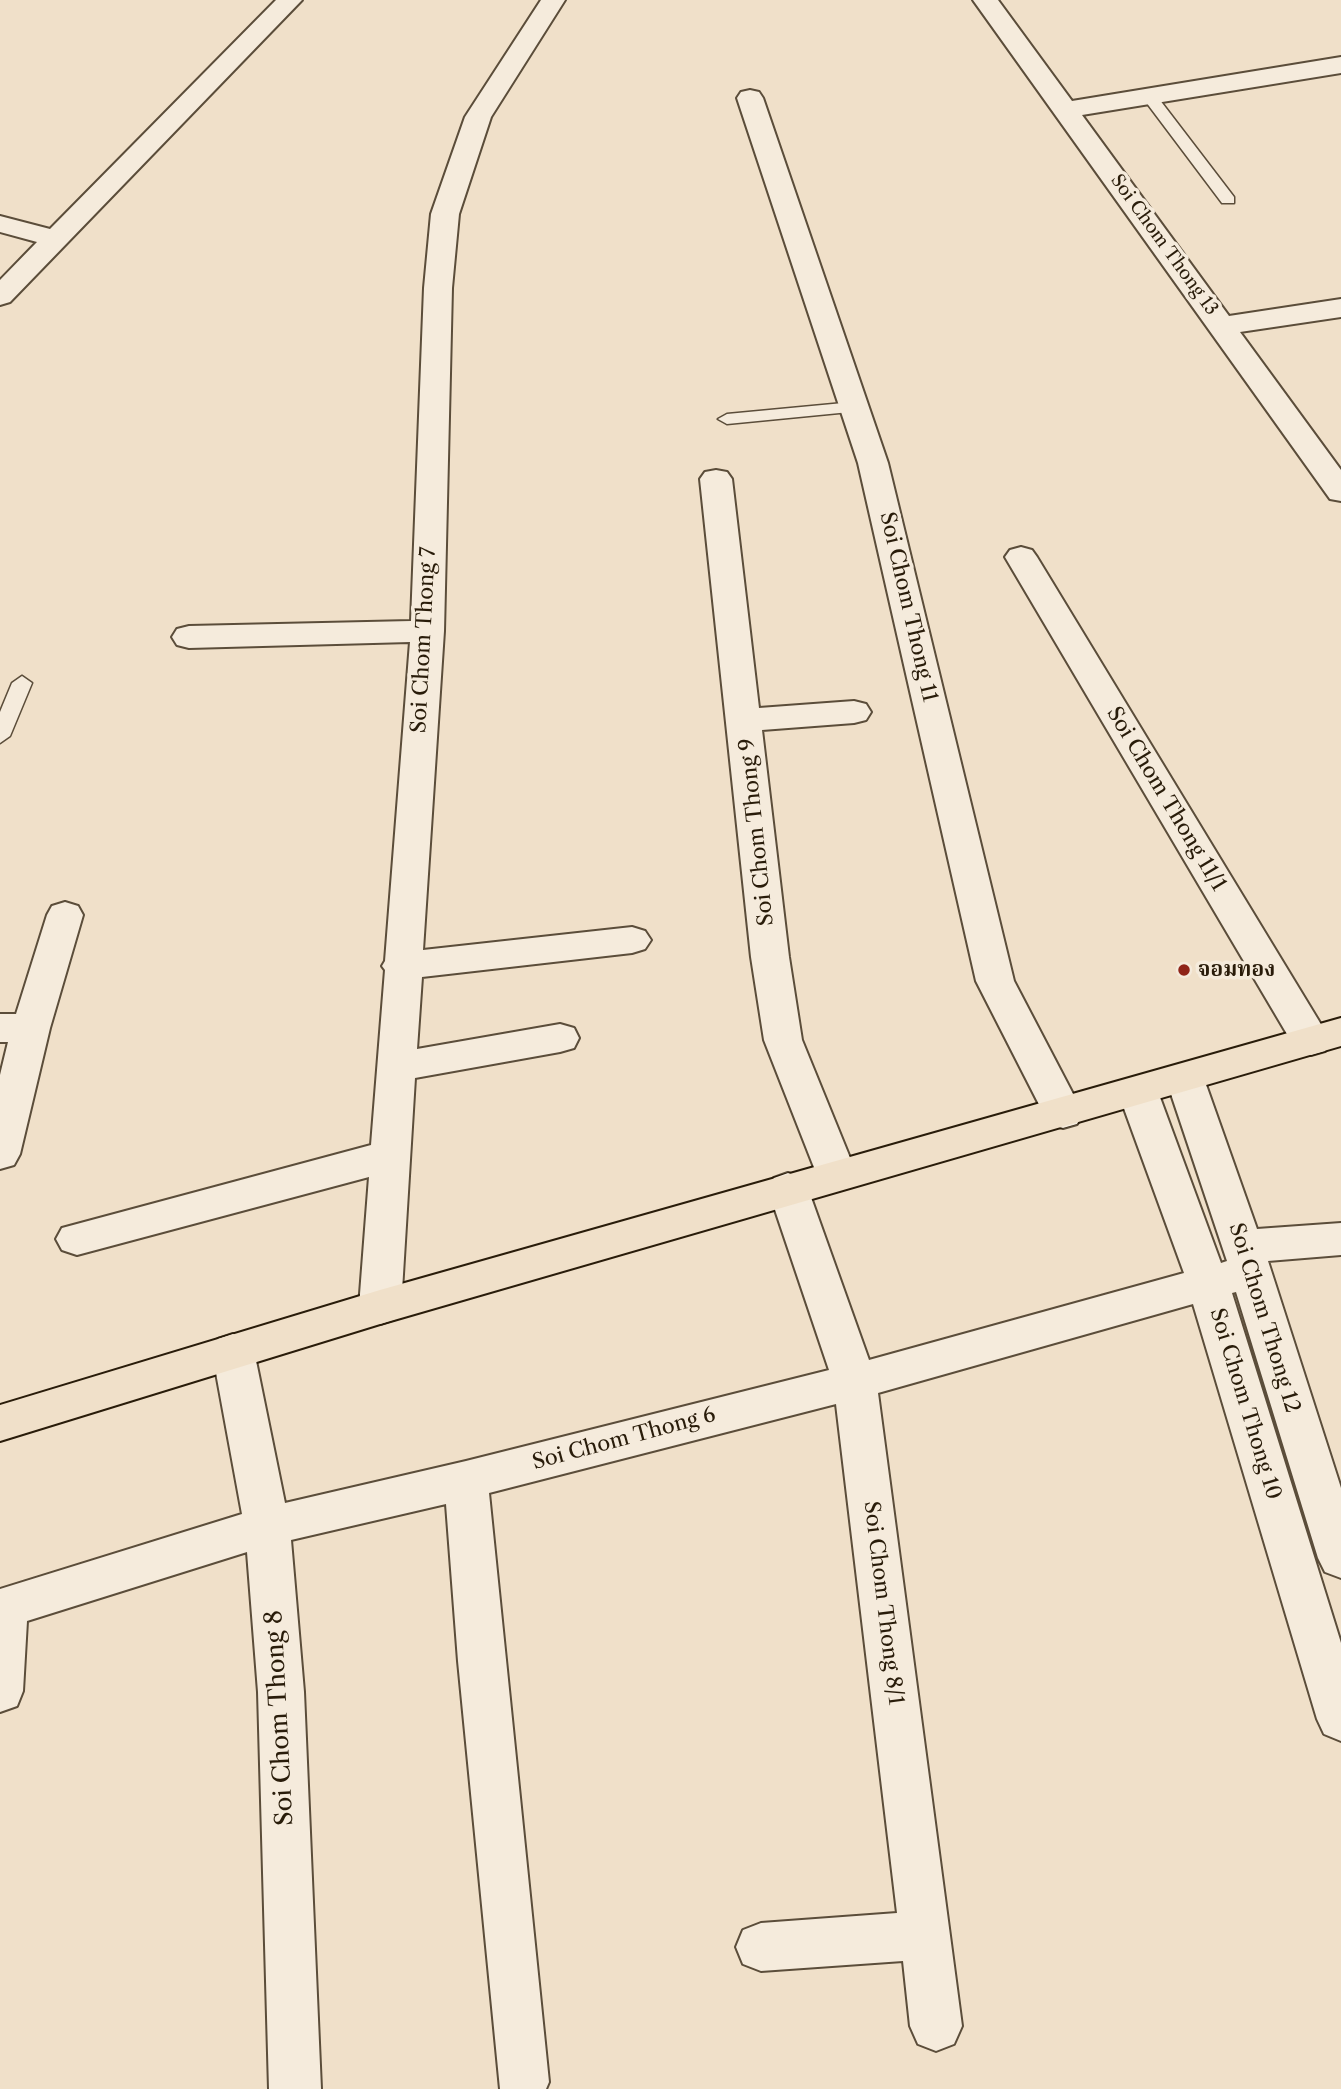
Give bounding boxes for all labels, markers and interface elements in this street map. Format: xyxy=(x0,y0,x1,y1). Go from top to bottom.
street label: Soi Chom Thong 13 xyxy=(1106,170,1222,320)
street label: Soi Chom Thong 11 xyxy=(874,510,942,704)
street label: Soi Chom Thong 7 xyxy=(407,546,441,734)
street label: Soi Chom Thong 11/1 xyxy=(1101,702,1231,896)
street label: Soi Chom Thong 9 xyxy=(735,737,779,927)
place label: จอมทอง xyxy=(1198,957,1275,983)
marker: จอมทอง xyxy=(1176,962,1192,978)
street label: Soi Chom Thong 12 xyxy=(1223,1220,1305,1416)
street label: Soi Chom Thong 10 xyxy=(1204,1305,1286,1503)
street label: Soi Chom Thong 6 xyxy=(530,1402,718,1476)
street label: Soi Chom Thong 8/1 xyxy=(858,1500,908,1706)
street label: Soi Chom Thong 8 xyxy=(260,1610,300,1826)

